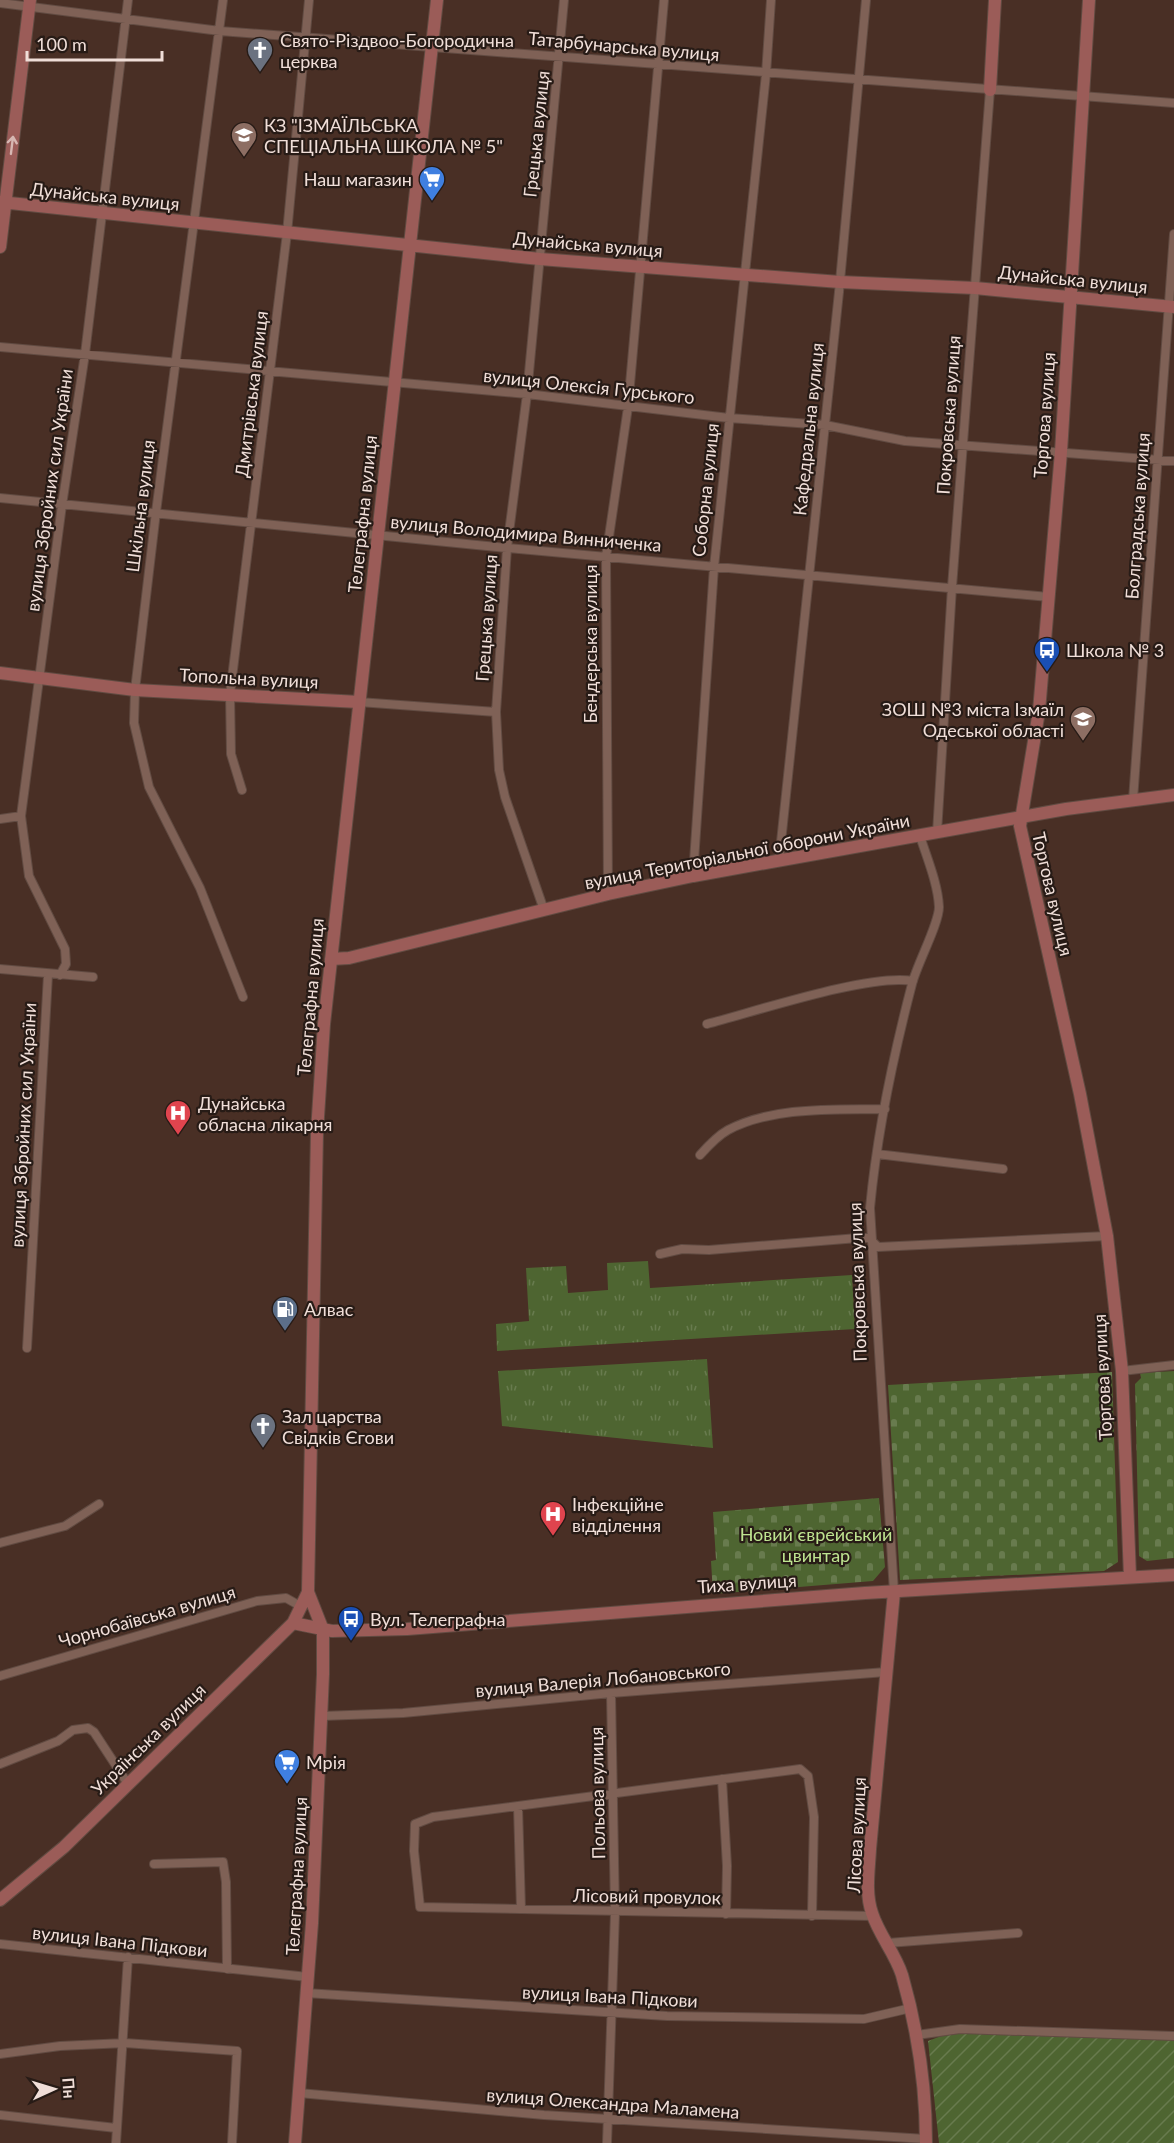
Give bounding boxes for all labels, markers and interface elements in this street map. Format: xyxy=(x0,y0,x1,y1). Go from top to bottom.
scale bar xyxy=(27,24,162,62)
street label: Татарбунарська вулиця xyxy=(527,27,721,65)
place label: Свято-Різдвоо-Богородична церква xyxy=(280,29,514,72)
text: 100 m xyxy=(36,33,87,55)
church icon: Свято-Різдвоо-Богородична церква xyxy=(245,35,275,73)
street label: Грецька вулиця xyxy=(518,70,554,198)
place label: КЗ "ІЗМАЇЛЬСЬКА СПЕЦІАЛЬНА ШКОЛА № 5" xyxy=(264,114,503,157)
school or university icon: КЗ "ІЗМАЇЛЬСЬКА СПЕЦІАЛЬНА ШКОЛА № 5" xyxy=(229,120,259,158)
one-way arrow xyxy=(7,135,18,155)
supermarket icon: Наш магазин xyxy=(417,164,447,202)
place label: Наш магазин xyxy=(304,168,412,190)
street label: Дунайська вулиця xyxy=(29,177,181,215)
street label: Дунайська вулиця xyxy=(512,227,664,261)
street label: Дунайська вулиця xyxy=(997,260,1149,298)
street label: Дмитрівська вулиця xyxy=(230,310,272,478)
street label: Покровська вулиця xyxy=(931,335,965,495)
street label: Кафедральна вулиця xyxy=(788,341,828,517)
street label: Торгова вулиця xyxy=(1029,351,1059,479)
street label: вулиця Олексія Гурського xyxy=(482,364,696,408)
street label: вулиця Збройних сил України xyxy=(21,367,77,613)
street label: Соборна вулиця xyxy=(687,422,723,558)
street label: Болградська вулиця xyxy=(1120,432,1154,600)
street label: Телеграфна вулиця xyxy=(343,434,381,594)
street label: Шкільна вулиця xyxy=(121,438,159,574)
street label: вулиця Володимира Винниченка xyxy=(390,510,662,556)
street label: Грецька вулиця xyxy=(471,554,501,682)
street label: Бендерська вулиця xyxy=(579,564,601,724)
bus stop icon: Школа № 3 xyxy=(1032,635,1062,673)
place label: Школа № 3 xyxy=(1066,639,1164,661)
street label: Топольна вулиця xyxy=(179,663,319,693)
place label: ЗОШ №3 міста Ізмаїл Одеської області xyxy=(882,698,1064,741)
school or university icon: ЗОШ №3 міста Ізмаїл Одеської області xyxy=(1068,704,1098,742)
street label: вулиця Територіальної оборони України xyxy=(582,809,912,893)
street label: Торгова вулиця xyxy=(1028,830,1078,958)
street label: Телеграфна вулиця xyxy=(292,917,328,1077)
street label: вулиця Збройних сил України xyxy=(6,1002,40,1248)
place label: Дунайська обласна лікарня xyxy=(198,1092,332,1135)
hospital icon: Дунайська обласна лікарня xyxy=(163,1098,193,1136)
street label: Покровська вулиця xyxy=(843,1202,871,1362)
fuel station icon: Алвас xyxy=(270,1294,300,1332)
place label: Алвас xyxy=(304,1298,354,1320)
street label: Торгова вулиця xyxy=(1088,1313,1116,1441)
place label: Зал царства Свідків Єгови xyxy=(282,1405,394,1448)
church icon: Зал царства Свідків Єгови xyxy=(248,1411,278,1449)
place label: Інфекційне відділення xyxy=(572,1493,664,1536)
hospital icon: Інфекційне відділення xyxy=(538,1499,568,1537)
park label: Новий єврейський цвинтар xyxy=(740,1523,892,1566)
street label: Тиха вулиця xyxy=(697,1569,797,1597)
street label: Чорнобаївська вулиця xyxy=(56,1580,238,1652)
bus stop icon: Вул. Телеграфна xyxy=(336,1604,366,1642)
place label: Вул. Телеграфна xyxy=(370,1608,505,1630)
street label: вулиця Валерія Лобановського xyxy=(474,1657,732,1701)
street label: Українська вулиця xyxy=(86,1679,210,1799)
street label: Польова вулиця xyxy=(585,1727,609,1859)
supermarket icon: Мрія xyxy=(272,1747,302,1785)
place label: Мрія xyxy=(306,1751,346,1773)
street label: Лісова вулиця xyxy=(842,1776,870,1895)
street label: Телеграфна вулиця xyxy=(281,1796,311,1956)
street label: Лісовий провулок xyxy=(572,1884,722,1908)
street label: вулиця Івана Підкови xyxy=(31,1921,209,1961)
street label: вулиця Івана Підкови xyxy=(522,1980,698,2012)
north arrow xyxy=(24,2059,84,2119)
text: Пн xyxy=(59,2077,80,2099)
street label: вулиця Олександра Маламена xyxy=(486,2083,740,2123)

